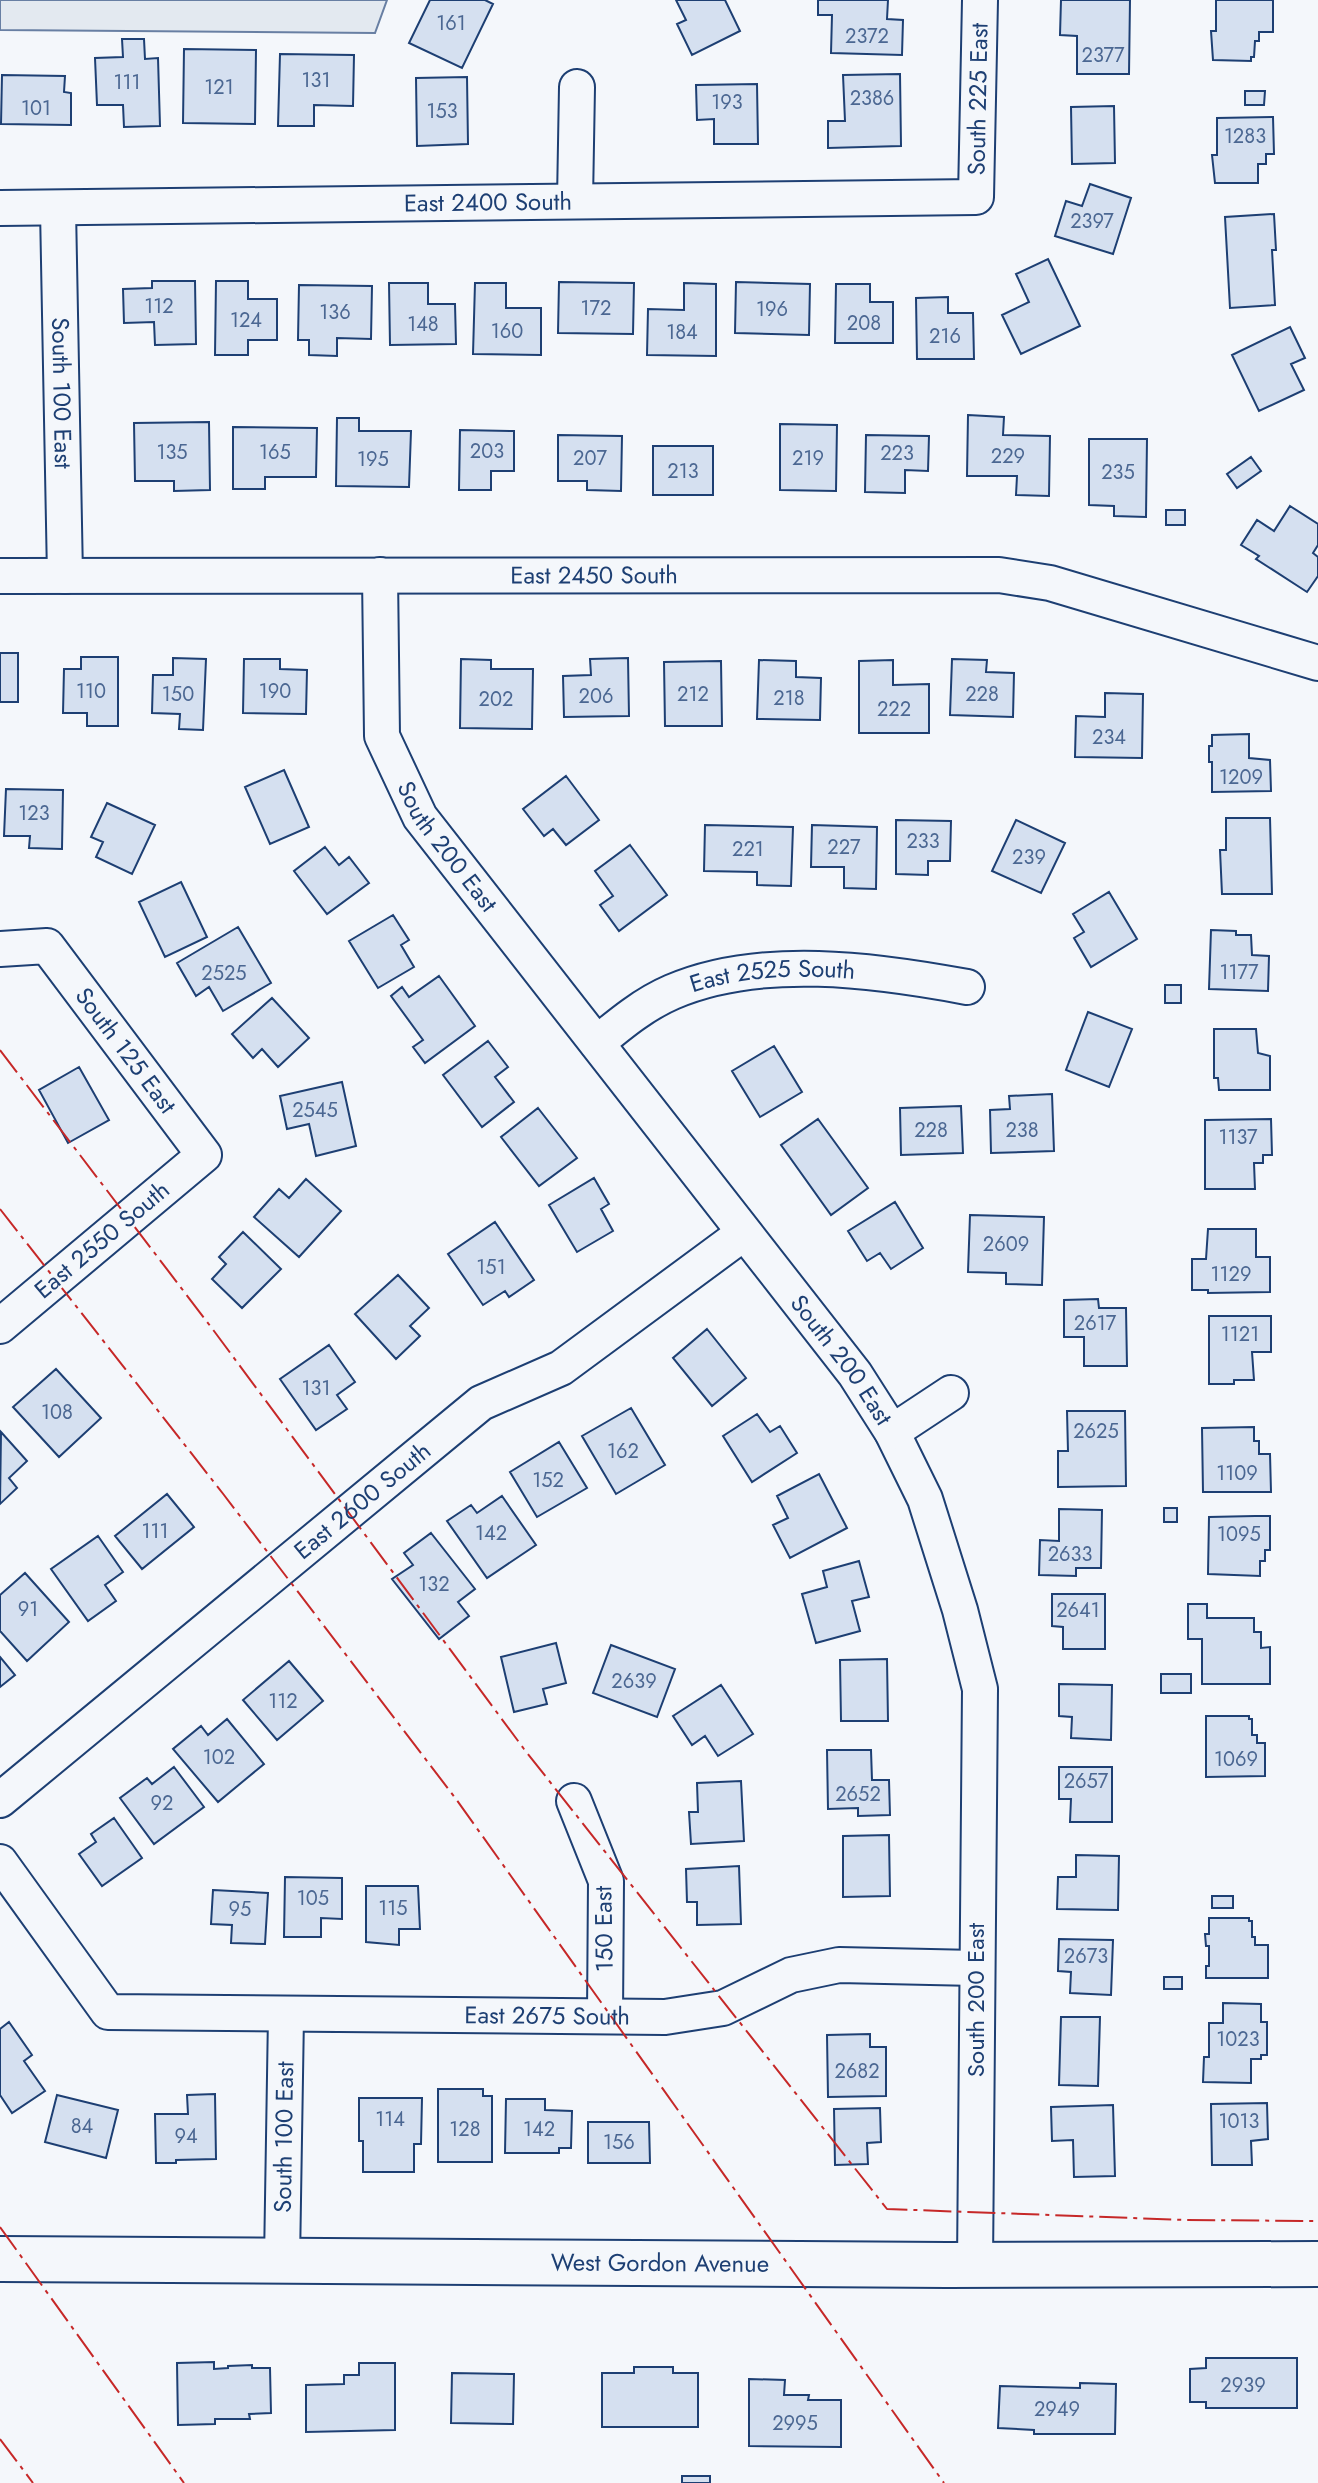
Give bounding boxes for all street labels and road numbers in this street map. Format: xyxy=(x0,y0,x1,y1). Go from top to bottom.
street label: South 225 East xyxy=(958,22,997,176)
street label: East 2400 South xyxy=(404,184,572,220)
street label: South 100 East xyxy=(43,317,81,469)
street label: East 2450 South xyxy=(510,557,678,592)
street label: South 200 East xyxy=(389,775,506,920)
street label: East 2525 South xyxy=(685,951,856,1001)
street label: South 125 East xyxy=(67,980,185,1121)
street label: East 2550 South xyxy=(26,1173,177,1307)
street label: South 200 East xyxy=(782,1287,901,1432)
street label: East 2600 South xyxy=(286,1433,438,1567)
street label: 150 East xyxy=(585,1885,622,1972)
street label: South 200 East xyxy=(958,1923,993,2077)
street label: East 2675 South xyxy=(464,1997,630,2034)
street label: South 100 East xyxy=(265,2061,302,2213)
street label: West Gordon Avenue xyxy=(551,2244,769,2281)

